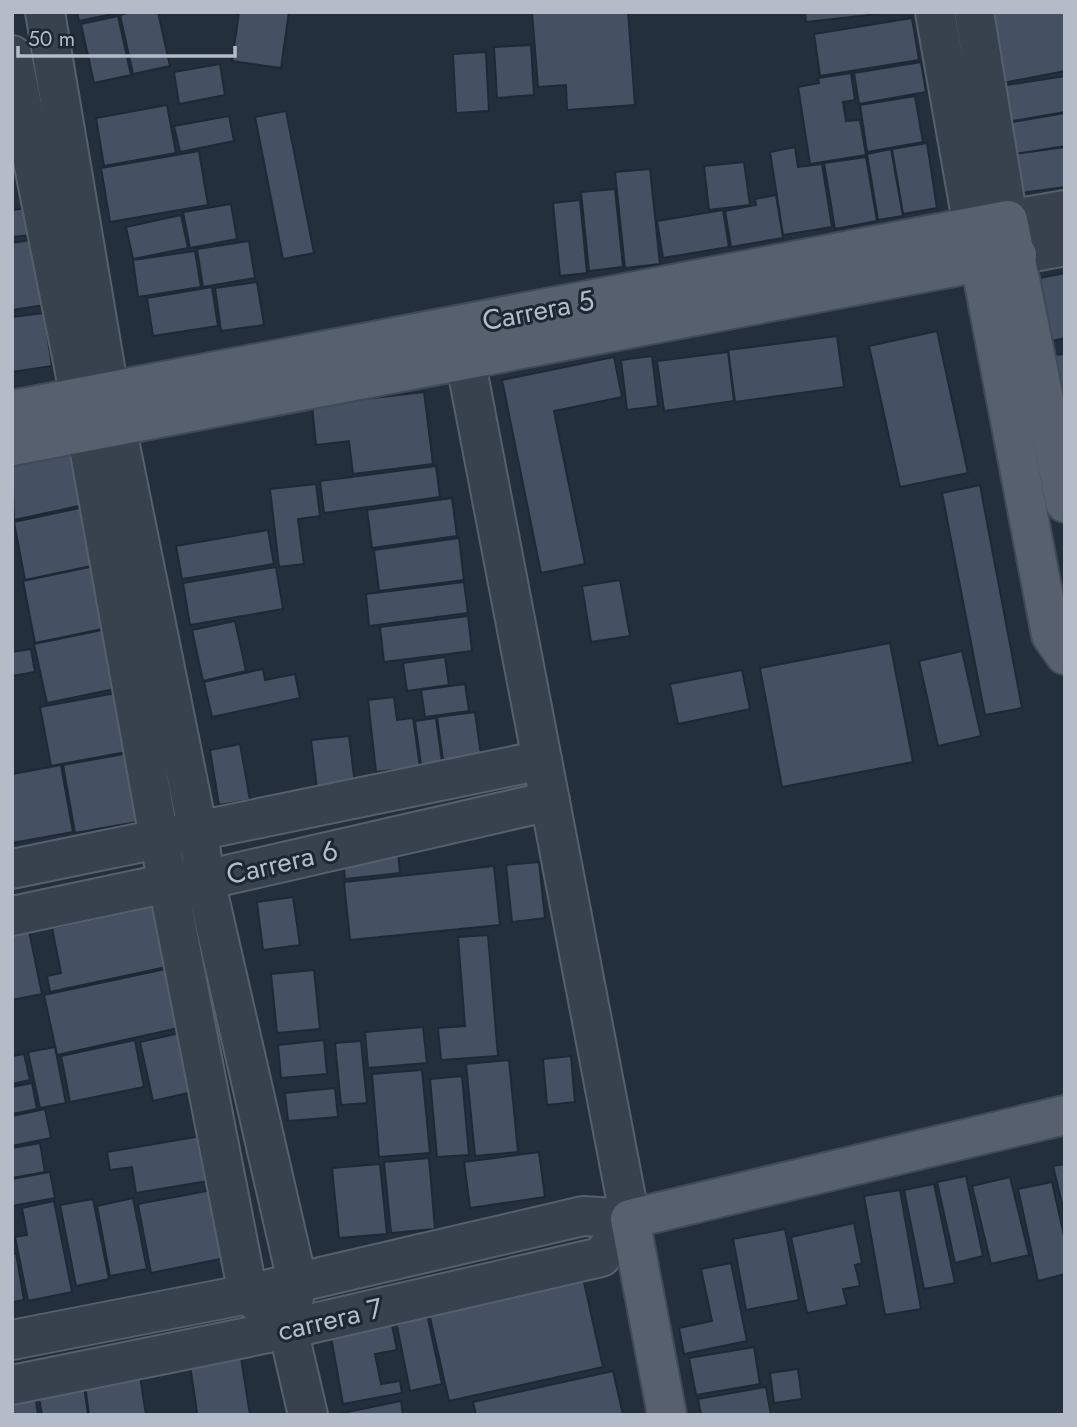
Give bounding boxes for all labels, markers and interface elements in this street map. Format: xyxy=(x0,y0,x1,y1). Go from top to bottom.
scale bar xyxy=(18,14,234,58)
text: 50 m xyxy=(28,24,75,54)
street label: Carrera 5 xyxy=(479,280,598,341)
street label: Carrera 6 xyxy=(222,830,342,895)
street label: carrera 7 xyxy=(274,1287,387,1351)

